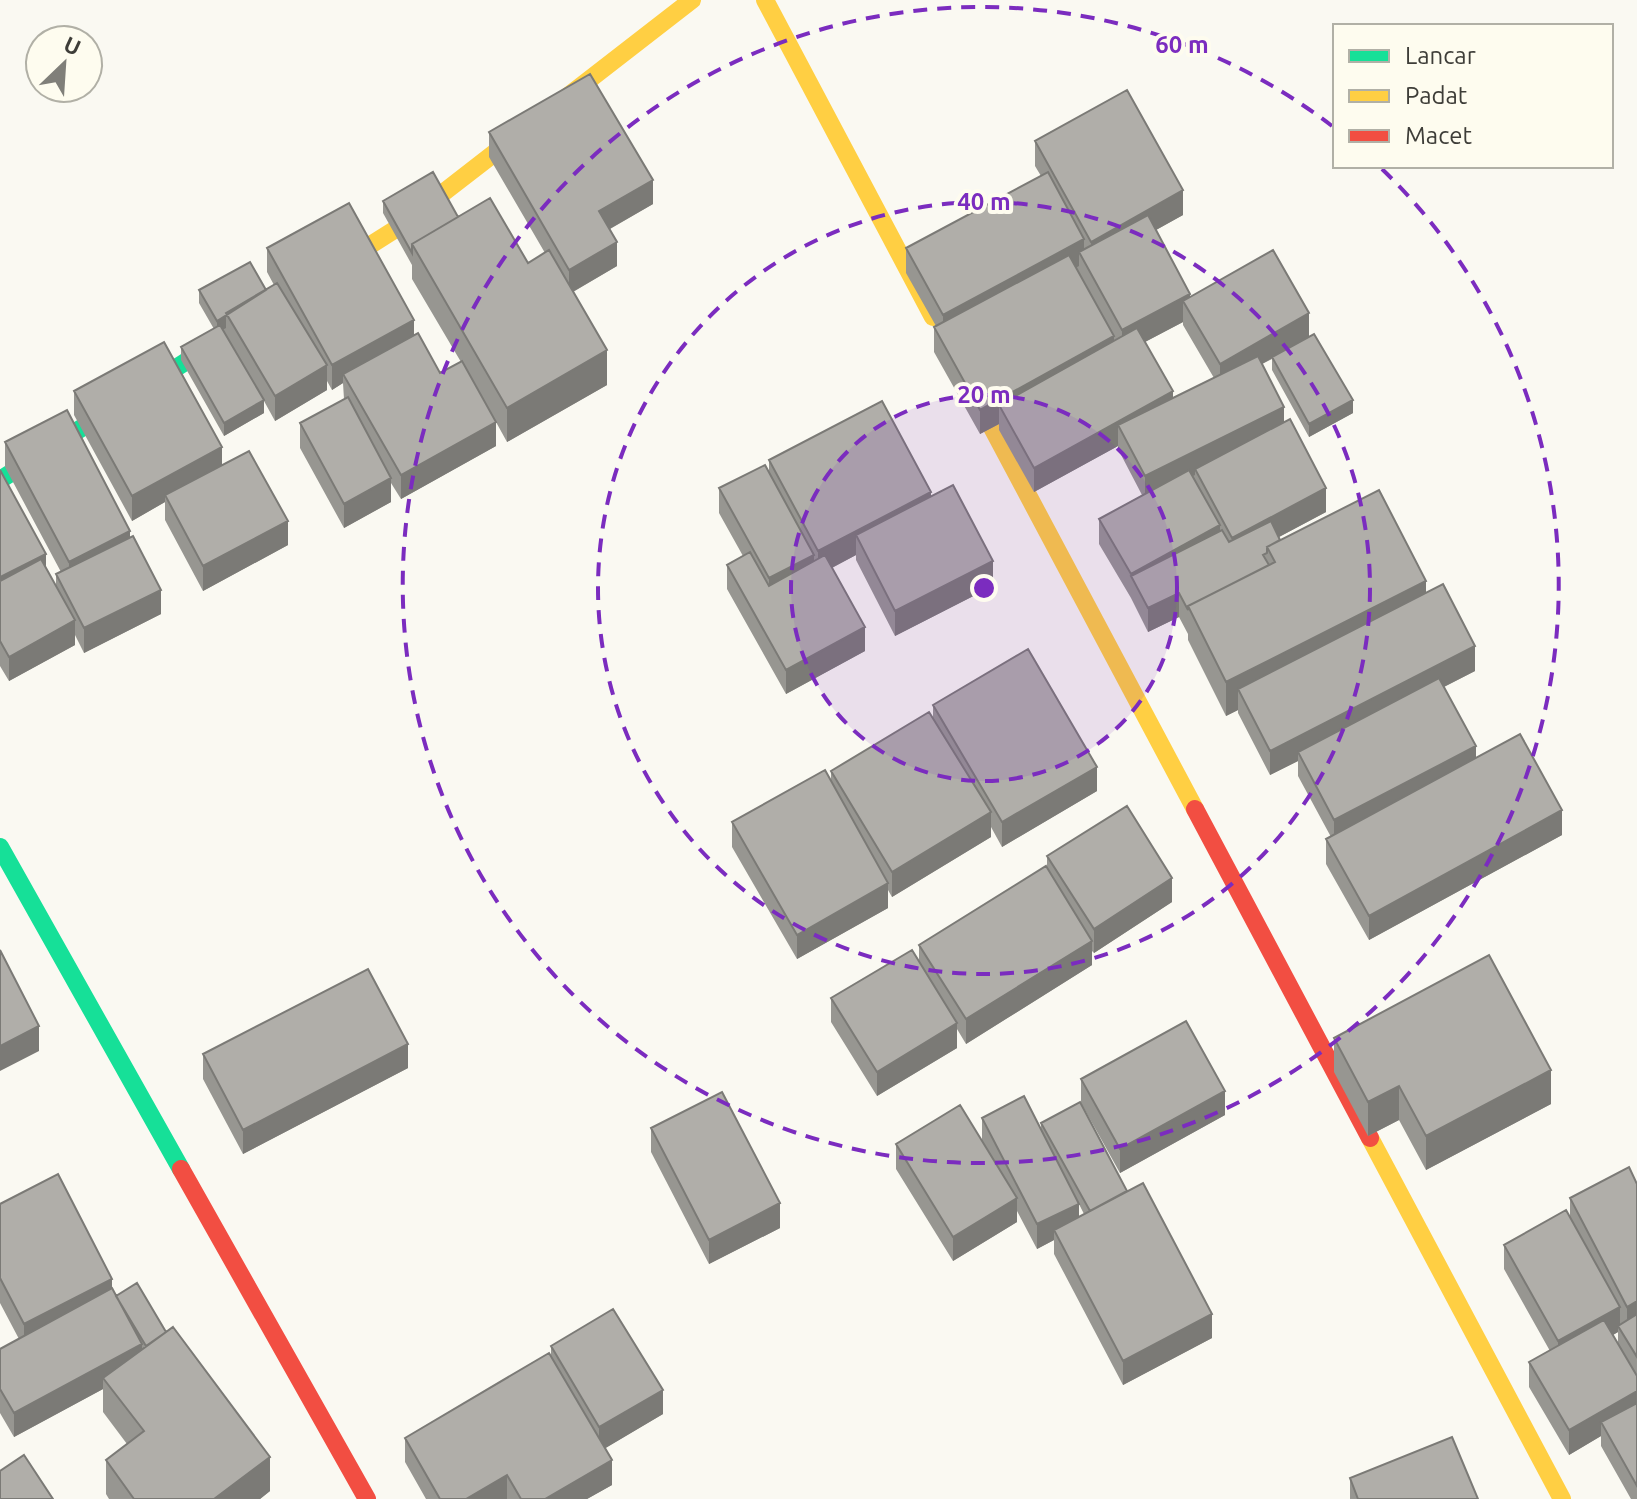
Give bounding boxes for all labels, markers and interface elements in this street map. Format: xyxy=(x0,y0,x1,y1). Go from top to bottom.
north arrow xyxy=(24,24,104,104)
legend xyxy=(1333,24,1613,168)
text: U xyxy=(60,31,85,60)
text: 60 m xyxy=(1155,31,1209,58)
text: Lancar xyxy=(1405,42,1476,69)
text: Padat xyxy=(1405,82,1468,109)
text: Macet xyxy=(1405,122,1473,149)
text: 40 m xyxy=(957,188,1011,215)
text: 20 m xyxy=(957,381,1011,408)
centre of rings xyxy=(970,574,998,602)

